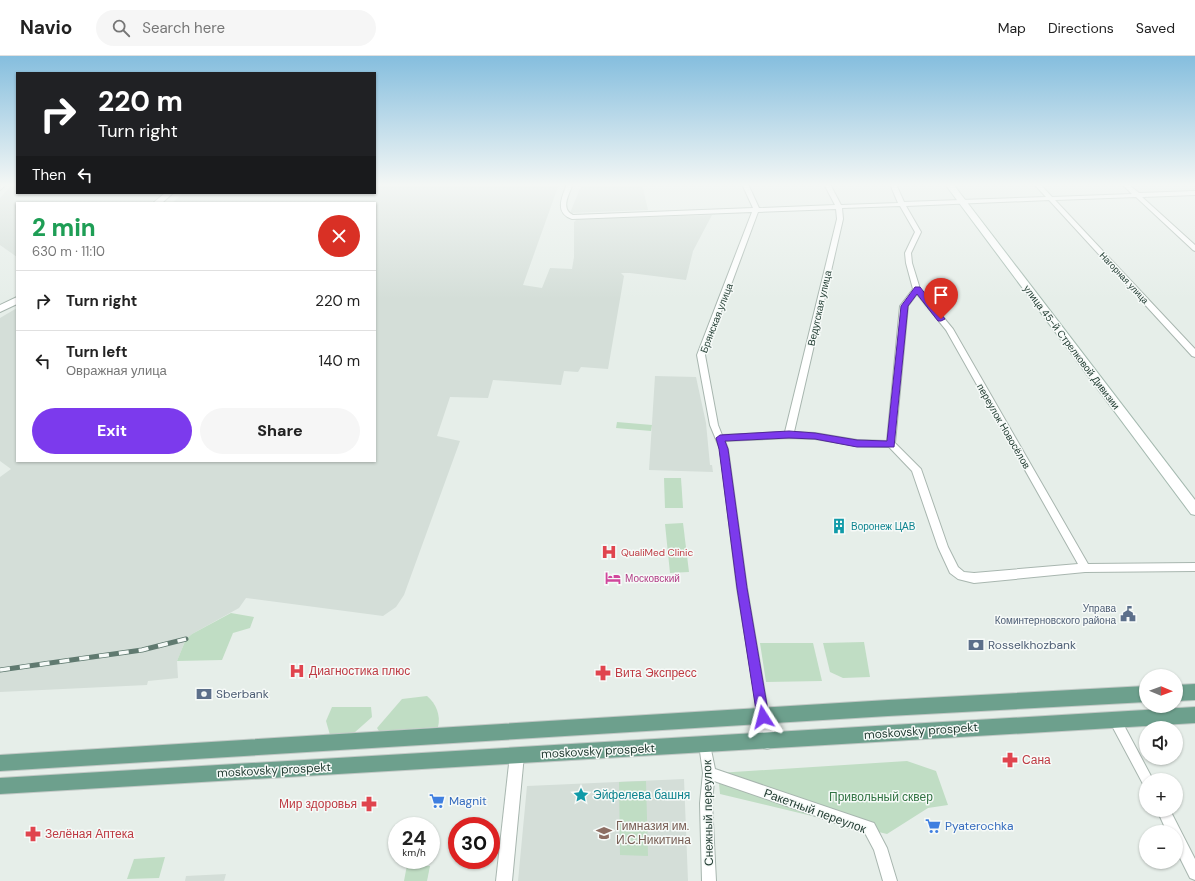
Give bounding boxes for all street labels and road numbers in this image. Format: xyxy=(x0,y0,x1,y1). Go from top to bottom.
street label: Нагорная улица xyxy=(1097,250,1151,306)
street label: Ведугская улица xyxy=(804,269,835,347)
street label: Брянская улица xyxy=(697,281,736,355)
street label: улица 45-й Стрелковой Дивизии xyxy=(1021,282,1123,412)
street label: переулок Новосёлов xyxy=(974,381,1033,471)
street label: moskovsky prospekt xyxy=(863,719,979,743)
street label: moskovsky prospekt xyxy=(541,740,656,762)
street label: moskovsky prospekt xyxy=(217,759,332,781)
street label: Снежный переулок xyxy=(699,759,717,866)
street label: Ракетный переулок xyxy=(762,785,869,837)

